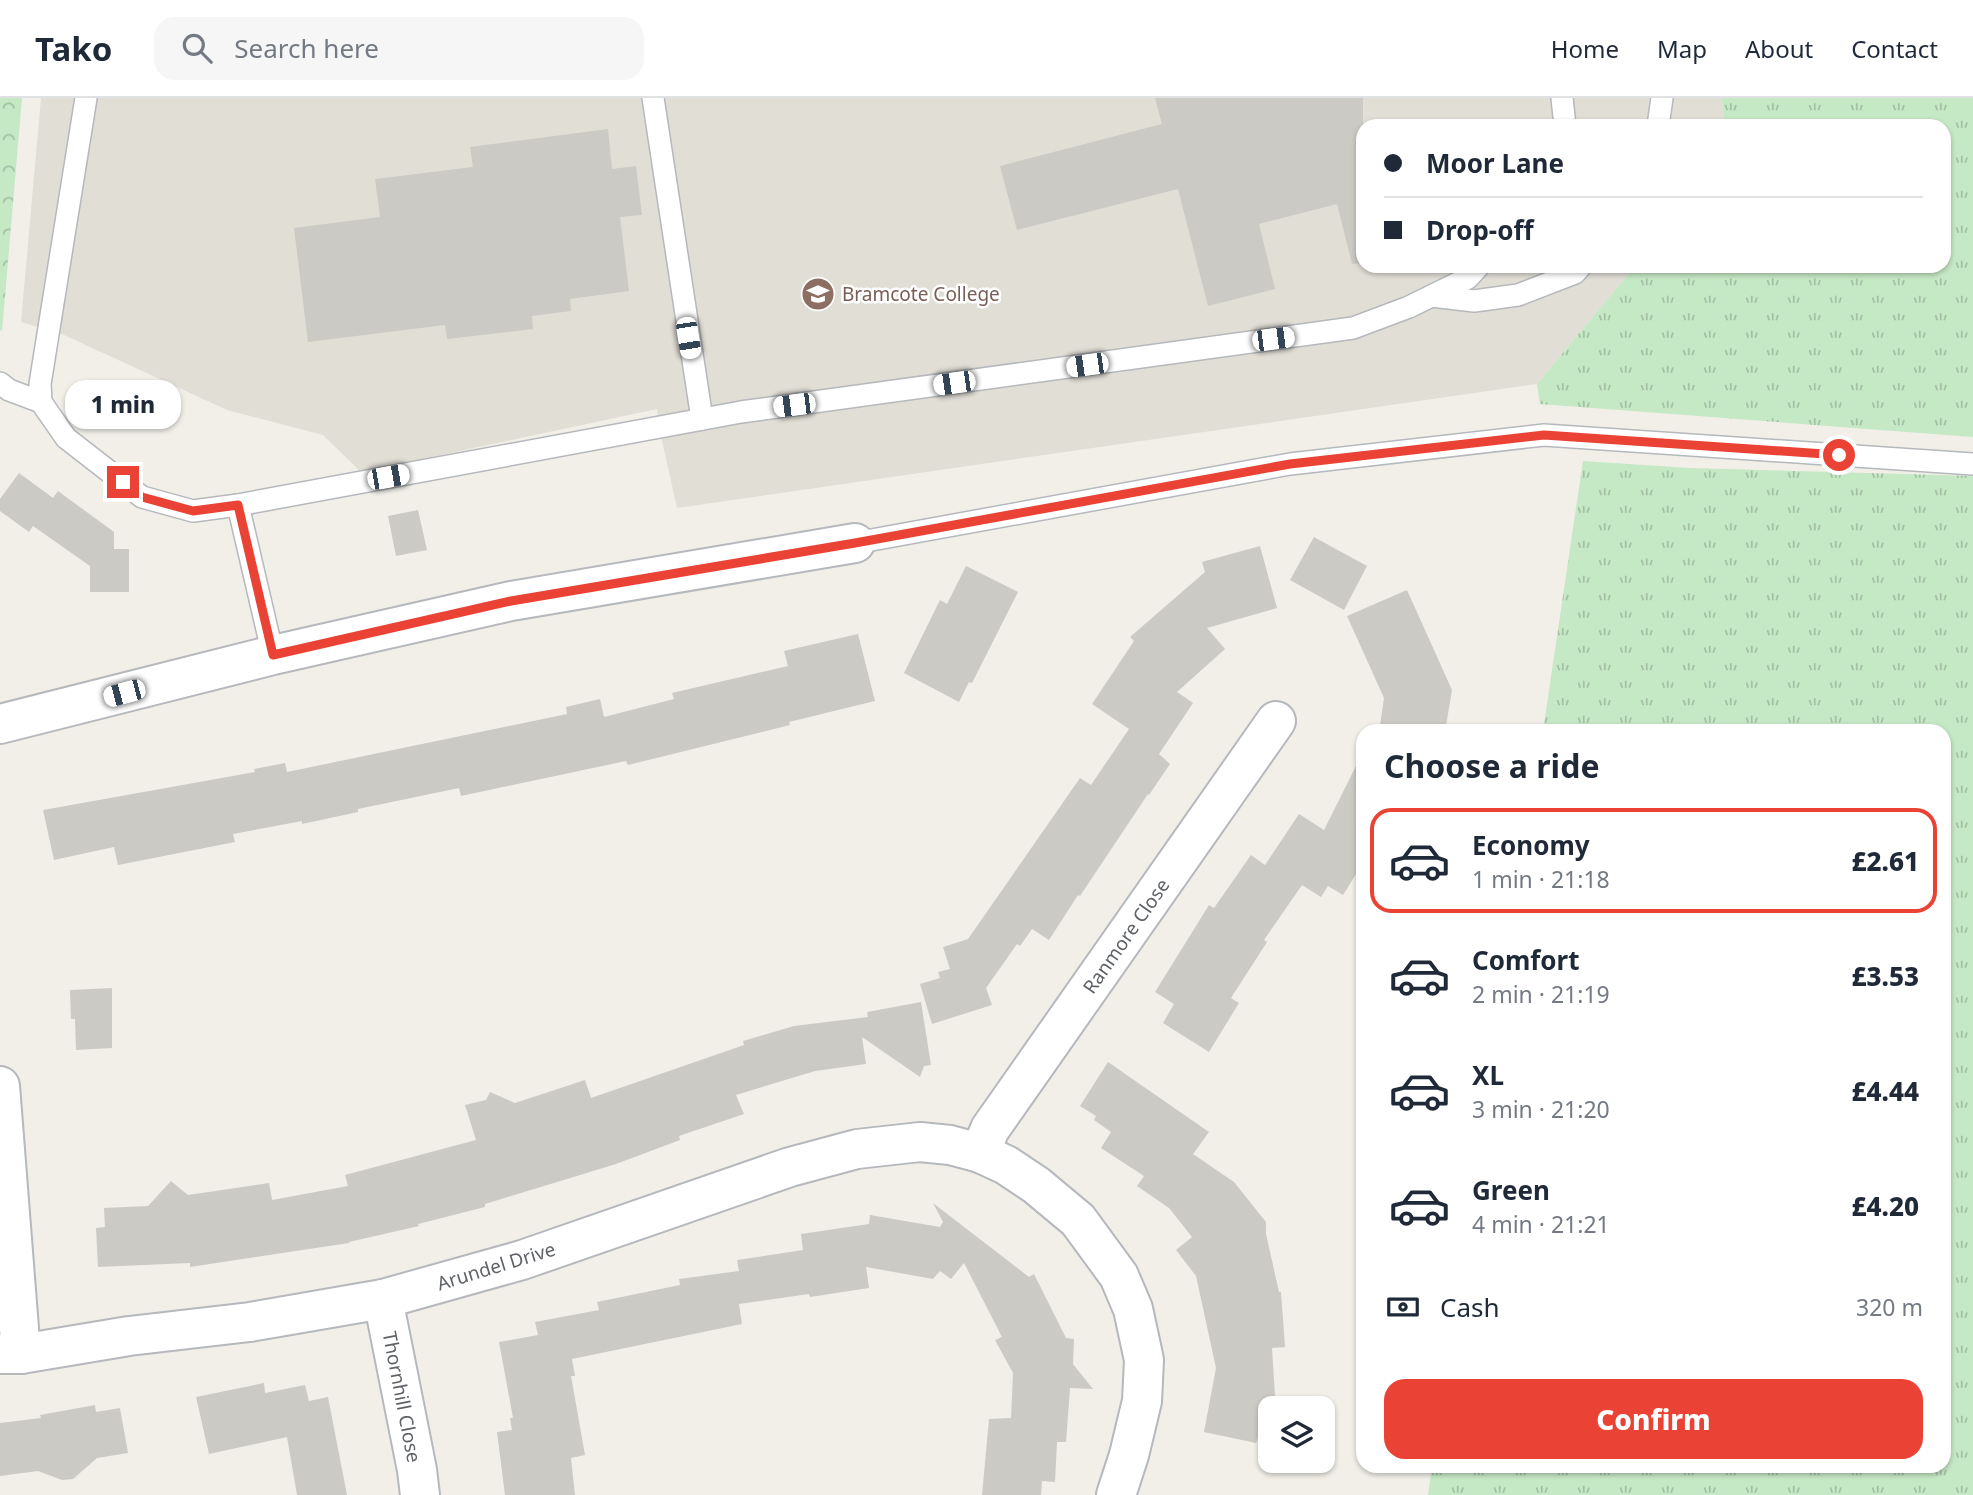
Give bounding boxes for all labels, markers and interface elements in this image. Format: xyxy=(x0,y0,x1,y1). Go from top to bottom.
search box xyxy=(154,17,644,80)
text: Tako xyxy=(35,26,112,71)
icon: search xyxy=(178,29,216,67)
text: Search here xyxy=(234,30,379,66)
text: Home xyxy=(1551,32,1619,65)
text: Map xyxy=(1657,32,1707,65)
text: About xyxy=(1745,32,1813,65)
text: Contact xyxy=(1851,32,1938,65)
text: Moor Lane xyxy=(1426,145,1564,181)
text: Drop-off xyxy=(1426,212,1533,248)
school or university icon: Bramcote College xyxy=(799,275,837,313)
place label: Bramcote College xyxy=(842,281,1000,307)
car xyxy=(675,316,702,360)
car xyxy=(1251,326,1296,352)
car xyxy=(1065,352,1110,378)
car xyxy=(932,370,977,396)
callout: 1 min xyxy=(65,380,181,430)
text: 1 min xyxy=(91,388,155,420)
car xyxy=(772,392,817,418)
route start xyxy=(1823,439,1855,471)
car xyxy=(366,463,411,491)
route end xyxy=(107,466,139,498)
car xyxy=(101,677,148,709)
text: Choose a ride xyxy=(1384,744,1600,787)
text: Economy xyxy=(1472,827,1590,863)
icon: car xyxy=(1388,829,1451,892)
text: £2.61 xyxy=(1851,843,1919,879)
text: 1 min · 21:18 xyxy=(1472,863,1610,895)
street label: Ranmore Close xyxy=(1077,873,1175,999)
text: Comfort xyxy=(1472,942,1580,978)
icon: car xyxy=(1388,944,1451,1007)
text: £3.53 xyxy=(1851,958,1919,994)
text: 2 min · 21:19 xyxy=(1472,978,1610,1010)
text: XL xyxy=(1472,1057,1504,1093)
icon: car xyxy=(1388,1059,1451,1122)
text: £4.44 xyxy=(1851,1073,1919,1109)
text: 3 min · 21:20 xyxy=(1472,1093,1610,1125)
text: Green xyxy=(1472,1172,1550,1208)
icon: car xyxy=(1388,1174,1451,1237)
text: £4.20 xyxy=(1851,1188,1919,1224)
text: 4 min · 21:21 xyxy=(1472,1208,1610,1240)
street label: Arundel Drive xyxy=(434,1236,558,1296)
icon: cash xyxy=(1384,1288,1422,1326)
text: Cash xyxy=(1440,1289,1500,1325)
text: 320 m xyxy=(1856,1291,1923,1323)
street label: Thornhill Close xyxy=(377,1329,427,1465)
button: Confirm xyxy=(1384,1379,1923,1459)
map controls xyxy=(1258,1396,1335,1473)
button: layers xyxy=(1258,1396,1335,1473)

